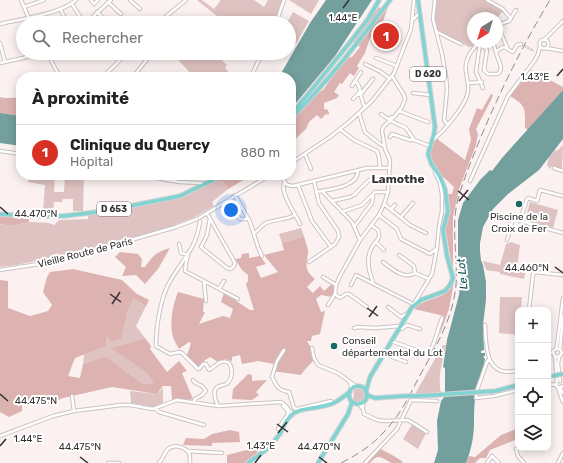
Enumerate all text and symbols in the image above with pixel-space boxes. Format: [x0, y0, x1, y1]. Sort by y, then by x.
text: 1.44°E [328, 12, 358, 24]
north arrow [467, 12, 503, 48]
search box [16, 16, 296, 60]
pin: 1 [373, 21, 399, 51]
icon: search [30, 27, 52, 49]
text: Rechercher [62, 29, 143, 47]
road number: D 620 [410, 67, 446, 81]
text: 1.43°E [521, 71, 549, 83]
text: À proximité [32, 88, 129, 108]
text: Clinique du Quercy [70, 136, 210, 154]
text: 1 [42, 145, 48, 160]
text: 880 m [240, 145, 280, 160]
text: Hôpital [70, 154, 113, 169]
district label: Lamothe [371, 172, 425, 186]
marker: Piscine de la Croix de Fer [514, 199, 524, 209]
your location [221, 200, 241, 220]
road number: D 653 [97, 202, 131, 216]
text: 44.470°N [15, 208, 58, 220]
place label: Piscine de la Croix de Fer [490, 211, 548, 235]
street label: Vieille Route de Paris [37, 235, 134, 271]
water label: Le Lot [454, 257, 471, 290]
text: 44.460°N [505, 262, 549, 274]
map controls [515, 307, 551, 451]
button: + [515, 307, 551, 343]
place label: Conseil départemental du Lot [342, 335, 443, 359]
marker: Conseil départemental du Lot [329, 341, 339, 351]
button: − [515, 343, 551, 379]
button: locate [515, 379, 551, 415]
text: 44.475°N [15, 395, 57, 407]
button: layers [515, 415, 551, 451]
text: 1.44°E [13, 433, 43, 445]
text: 1.43°E [247, 440, 275, 452]
text: 44.475°N [59, 441, 101, 453]
text: 44.470°N [298, 441, 341, 453]

